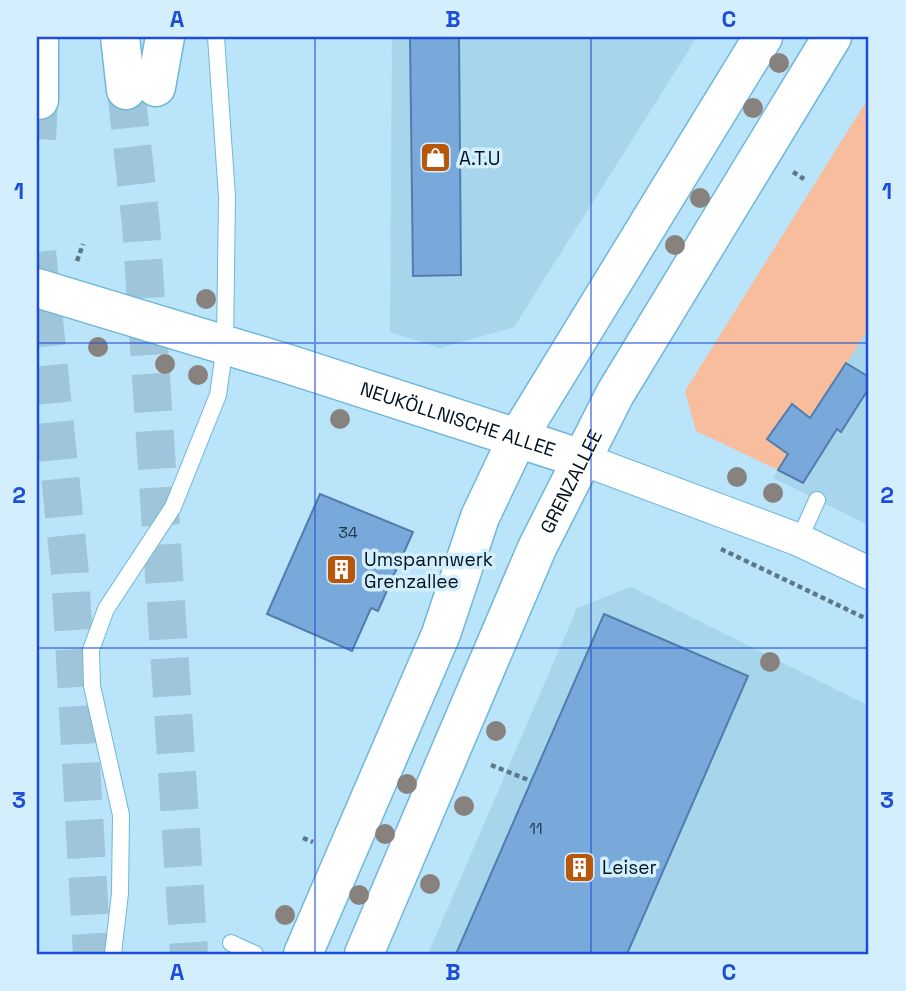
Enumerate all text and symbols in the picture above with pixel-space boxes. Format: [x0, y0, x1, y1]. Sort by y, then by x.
text: A [170, 4, 185, 34]
text: B [445, 4, 461, 34]
text: C [722, 4, 736, 34]
shop icon: A.T.U [419, 141, 453, 175]
place label: A.T.U [459, 146, 500, 171]
text: 1 [14, 176, 24, 206]
text: 1 [882, 176, 892, 206]
street label: NEUKÖLLNISCHE ALLEE [357, 376, 559, 462]
street label: GRENZALLEE [534, 425, 607, 537]
text: 2 [12, 480, 26, 510]
text: 2 [880, 480, 894, 510]
house number: 34 [338, 522, 358, 543]
place label: Umspannwerk Grenzallee [364, 547, 493, 594]
building icon: Umspannwerk Grenzallee [324, 553, 358, 587]
text: 3 [12, 785, 26, 815]
text: 3 [880, 785, 894, 815]
house number: 11 [529, 818, 543, 839]
building icon: Leiser [562, 850, 596, 884]
place label: Leiser [602, 855, 657, 880]
text: A [170, 957, 185, 987]
text: B [445, 957, 461, 987]
text: C [722, 957, 736, 987]

